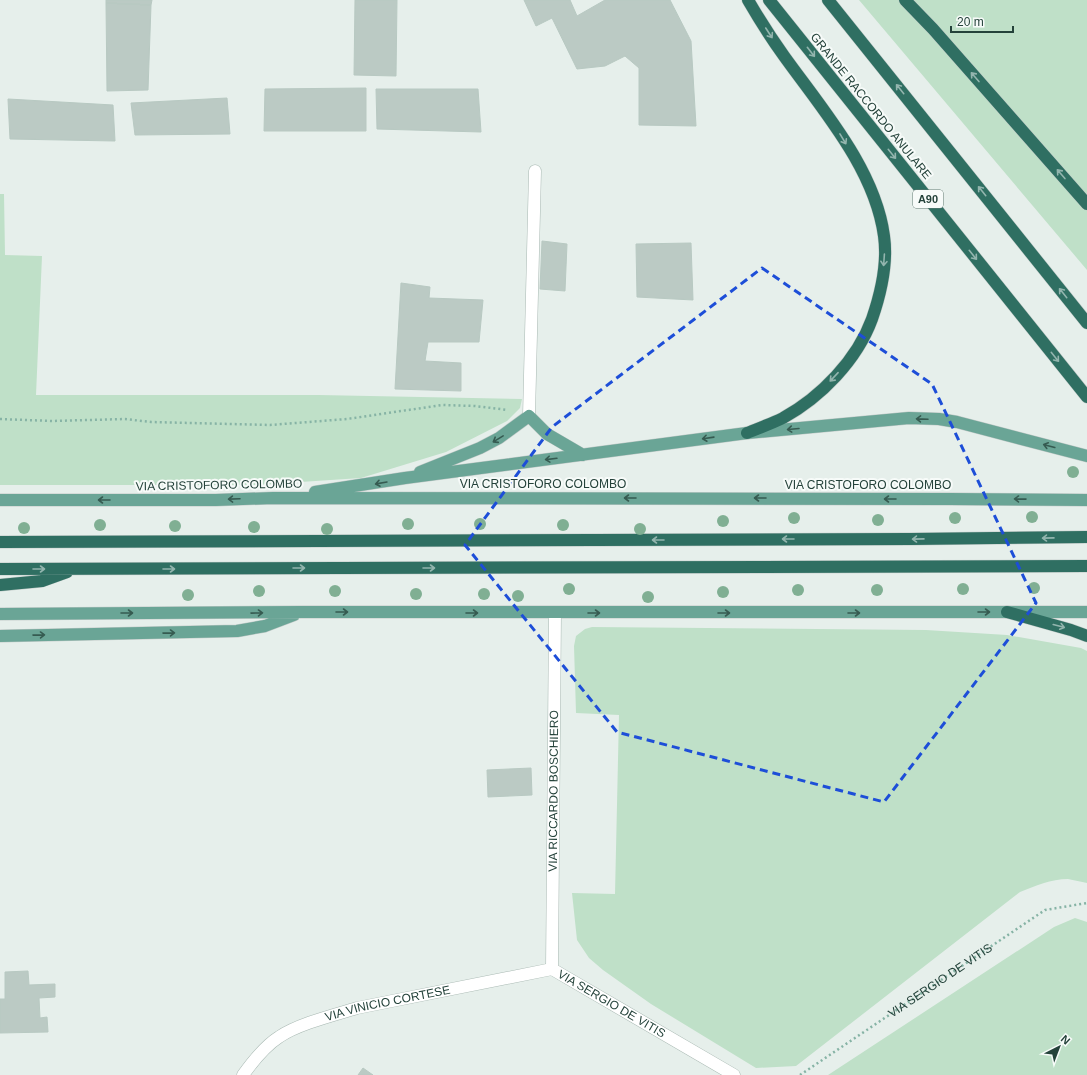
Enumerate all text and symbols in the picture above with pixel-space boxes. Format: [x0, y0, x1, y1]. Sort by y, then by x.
scale bar [951, 8, 1013, 34]
text: 20 m [957, 15, 984, 29]
one-way arrow [765, 27, 773, 39]
street label: GRANDE RACCORDO ANULARE [808, 30, 934, 182]
one-way arrow [807, 47, 815, 58]
one-way arrow [971, 72, 980, 82]
one-way arrow [896, 84, 905, 95]
one-way arrow [840, 133, 848, 145]
one-way arrow [888, 149, 896, 160]
one-way arrow [1057, 169, 1066, 180]
one-way arrow [977, 185, 986, 196]
road number: A90 [913, 190, 943, 208]
one-way arrow [969, 250, 978, 261]
one-way arrow [881, 253, 888, 266]
one-way arrow [1058, 287, 1067, 298]
one-way arrow [1050, 351, 1059, 362]
one-way arrow [830, 372, 839, 382]
one-way arrow [916, 415, 929, 423]
one-way arrow [787, 425, 800, 433]
one-way arrow [702, 434, 715, 442]
one-way arrow [492, 435, 504, 443]
one-way arrow [1043, 442, 1056, 449]
one-way arrow [545, 455, 558, 463]
street label: VIA CRISTOFORO COLOMBO [136, 477, 302, 493]
street label: VIA CRISTOFORO COLOMBO [460, 477, 626, 491]
street label: VIA CRISTOFORO COLOMBO [785, 478, 951, 492]
one-way arrow [375, 479, 388, 487]
one-way arrow [624, 494, 637, 502]
one-way arrow [754, 494, 767, 502]
one-way arrow [884, 495, 897, 503]
one-way arrow [98, 496, 111, 504]
one-way arrow [228, 496, 241, 503]
one-way arrow [1014, 496, 1027, 503]
one-way arrow [1042, 534, 1055, 542]
one-way arrow [782, 535, 795, 543]
one-way arrow [912, 535, 925, 543]
one-way arrow [652, 536, 665, 544]
one-way arrow [292, 564, 305, 572]
one-way arrow [422, 564, 435, 572]
one-way arrow [32, 565, 45, 573]
one-way arrow [162, 565, 175, 573]
one-way arrow [335, 608, 348, 616]
one-way arrow [977, 608, 990, 616]
one-way arrow [120, 609, 133, 617]
one-way arrow [250, 609, 263, 617]
one-way arrow [465, 609, 478, 617]
one-way arrow [587, 609, 600, 617]
one-way arrow [717, 609, 730, 617]
one-way arrow [847, 609, 860, 617]
one-way arrow [1052, 623, 1065, 631]
one-way arrow [162, 629, 175, 636]
one-way arrow [32, 631, 45, 639]
street label: VIA RICCARDO BOSCHIERO [546, 710, 561, 872]
street label: VIA SERGIO DE VITIS [886, 941, 995, 1021]
street label: VIA SERGIO DE VITIS [555, 967, 668, 1041]
street label: VIA VINICIO CORTESE [323, 983, 451, 1024]
north arrow [1039, 1027, 1079, 1067]
text: N [1059, 1032, 1073, 1047]

